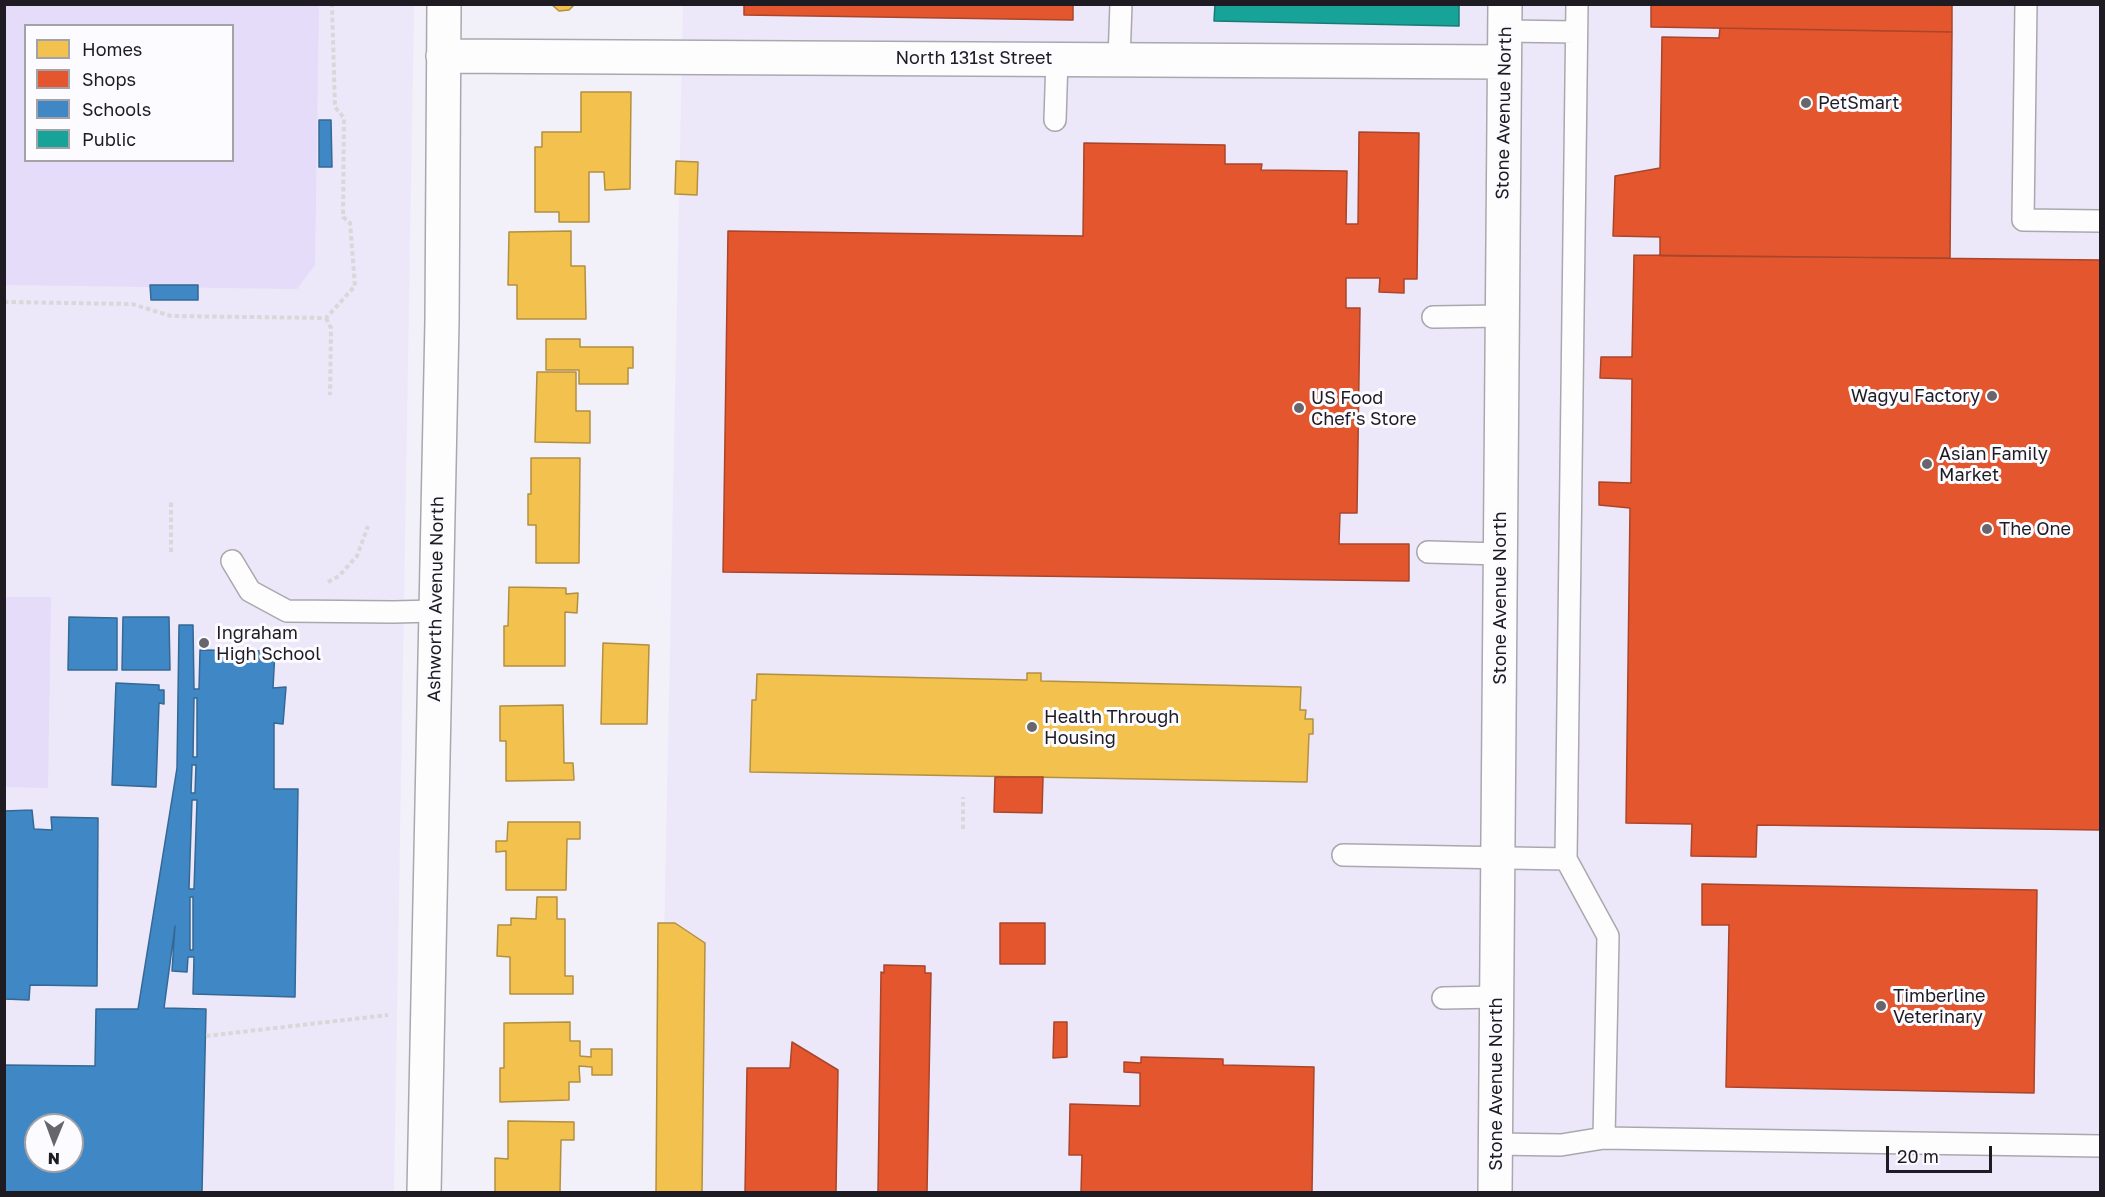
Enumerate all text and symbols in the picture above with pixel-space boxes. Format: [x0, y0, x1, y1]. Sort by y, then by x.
legend [24, 24, 234, 162]
street label: Stone Avenue North [1492, 26, 1516, 200]
text: Homes [82, 38, 142, 60]
street label: North 131st Street [895, 47, 1053, 69]
text: Shops [82, 68, 136, 90]
place label: PetSmart [1818, 92, 1899, 114]
marker: PetSmart [1799, 96, 1813, 110]
text: Schools [82, 98, 151, 120]
text: Public [82, 128, 136, 150]
place label: Wagyu Factory [1851, 385, 1980, 407]
place label: US Food Chef's Store [1311, 387, 1416, 430]
marker: Wagyu Factory [1985, 389, 1999, 403]
marker: US Food Chef's Store [1292, 401, 1306, 415]
place label: Asian Family Market [1939, 443, 2048, 486]
marker: Asian Family Market [1920, 457, 1934, 471]
street label: Ashworth Avenue North [423, 496, 449, 702]
street label: Stone Avenue North [1489, 511, 1511, 685]
place label: The One [1999, 518, 2071, 540]
marker: The One [1980, 522, 1994, 536]
place label: Ingraham High School [216, 622, 321, 664]
marker: Ingraham High School [197, 636, 211, 650]
place label: Health Through Housing [1044, 706, 1179, 748]
marker: Health Through Housing [1025, 720, 1039, 734]
place label: Timberline Veterinary [1893, 985, 1986, 1028]
street label: Stone Avenue North [1485, 997, 1507, 1171]
marker: Timberline Veterinary [1874, 999, 1888, 1013]
north arrow [24, 1113, 84, 1173]
scale bar [1889, 1134, 1996, 1172]
text: 20 m [1897, 1145, 1939, 1167]
text: N [47, 1149, 60, 1169]

